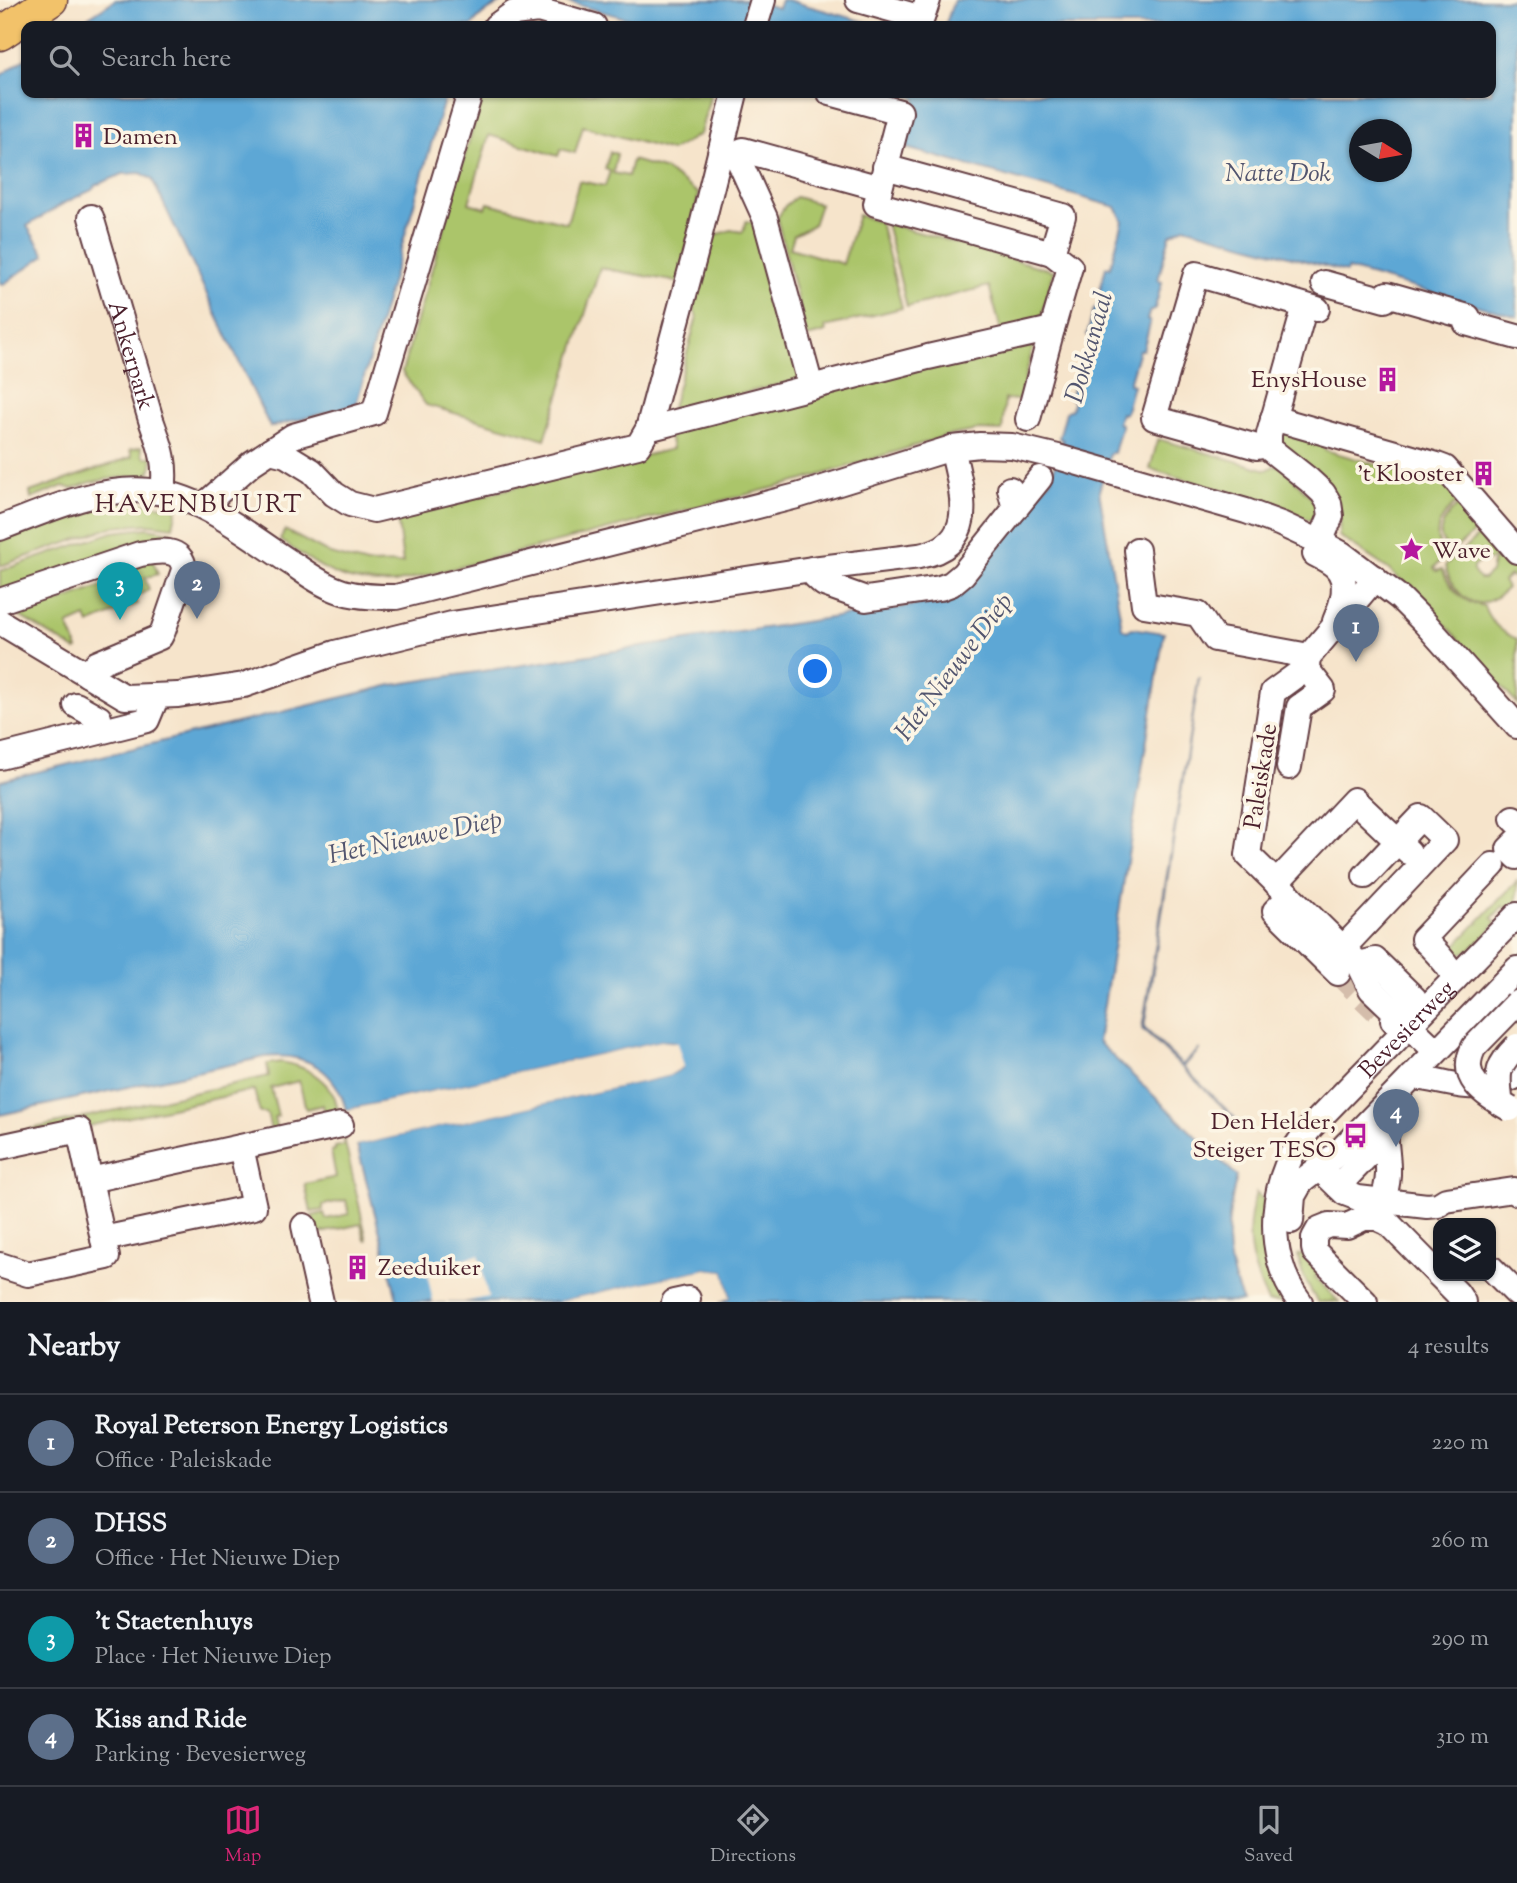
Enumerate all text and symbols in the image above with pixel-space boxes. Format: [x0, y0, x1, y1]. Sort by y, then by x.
search box [21, 21, 1496, 98]
icon: search [45, 41, 83, 79]
text: Search here [101, 41, 231, 78]
north arrow [1349, 119, 1412, 182]
place label: Damen [103, 121, 178, 155]
building icon: Damen [69, 122, 97, 150]
water label: Natte Dok [1225, 156, 1331, 193]
water label: Dokkanaal [1057, 287, 1124, 408]
street label: Ankerpark [98, 297, 162, 414]
place label: EnysHouse [1251, 364, 1367, 398]
building icon: EnysHouse [1373, 365, 1401, 393]
place label: 't Klooster [1357, 458, 1464, 492]
building icon: 't Klooster [1470, 459, 1498, 487]
district label: HAVENBUURT [95, 487, 303, 524]
place label: Wave [1432, 535, 1491, 569]
place icon: Wave [1398, 536, 1426, 564]
pin: 2 [174, 561, 220, 619]
pin: 3 [97, 562, 143, 620]
water label: Het Nieuwe Diep [887, 586, 1023, 749]
pin: 1 [1333, 604, 1379, 662]
your location [798, 654, 832, 688]
street label: Paleiskade [1237, 721, 1287, 832]
water label: Het Nieuwe Diep [325, 802, 506, 875]
street label: Bevesierweg [1352, 973, 1464, 1087]
pin: 4 [1373, 1089, 1419, 1147]
place label: Den Helder, Steiger TESO [1193, 1106, 1336, 1168]
bus stop icon: Den Helder, Steiger TESO [1342, 1121, 1370, 1149]
map controls [1433, 1218, 1496, 1281]
button: layers [1433, 1218, 1496, 1281]
place label: Zeeduiker [378, 1252, 481, 1286]
building icon: Zeeduiker [344, 1253, 372, 1281]
text: Nearby [28, 1326, 120, 1369]
text: 4 results [1408, 1331, 1489, 1364]
text: Royal Peterson Energy Logistics [95, 1408, 448, 1445]
text: 1 [47, 1427, 55, 1460]
text: 220 m [1431, 1427, 1489, 1460]
text: Office · Paleiskade [95, 1445, 272, 1478]
text: DHSS [95, 1506, 167, 1543]
text: 2 [46, 1525, 56, 1558]
text: 260 m [1431, 1525, 1489, 1558]
text: Office · Het Nieuwe Diep [95, 1543, 340, 1576]
text: 't Staetenhuys [95, 1604, 253, 1641]
text: 3 [46, 1623, 56, 1656]
text: 290 m [1431, 1623, 1489, 1656]
text: Place · Het Nieuwe Diep [95, 1641, 332, 1674]
text: Kiss and Ride [95, 1702, 247, 1739]
text: 4 [45, 1721, 57, 1754]
text: 310 m [1436, 1721, 1489, 1754]
text: Parking · Bevesierweg [95, 1739, 306, 1772]
tab: Map [224, 1801, 262, 1870]
tab: Directions [710, 1801, 796, 1870]
tab: Saved [1244, 1801, 1293, 1870]

